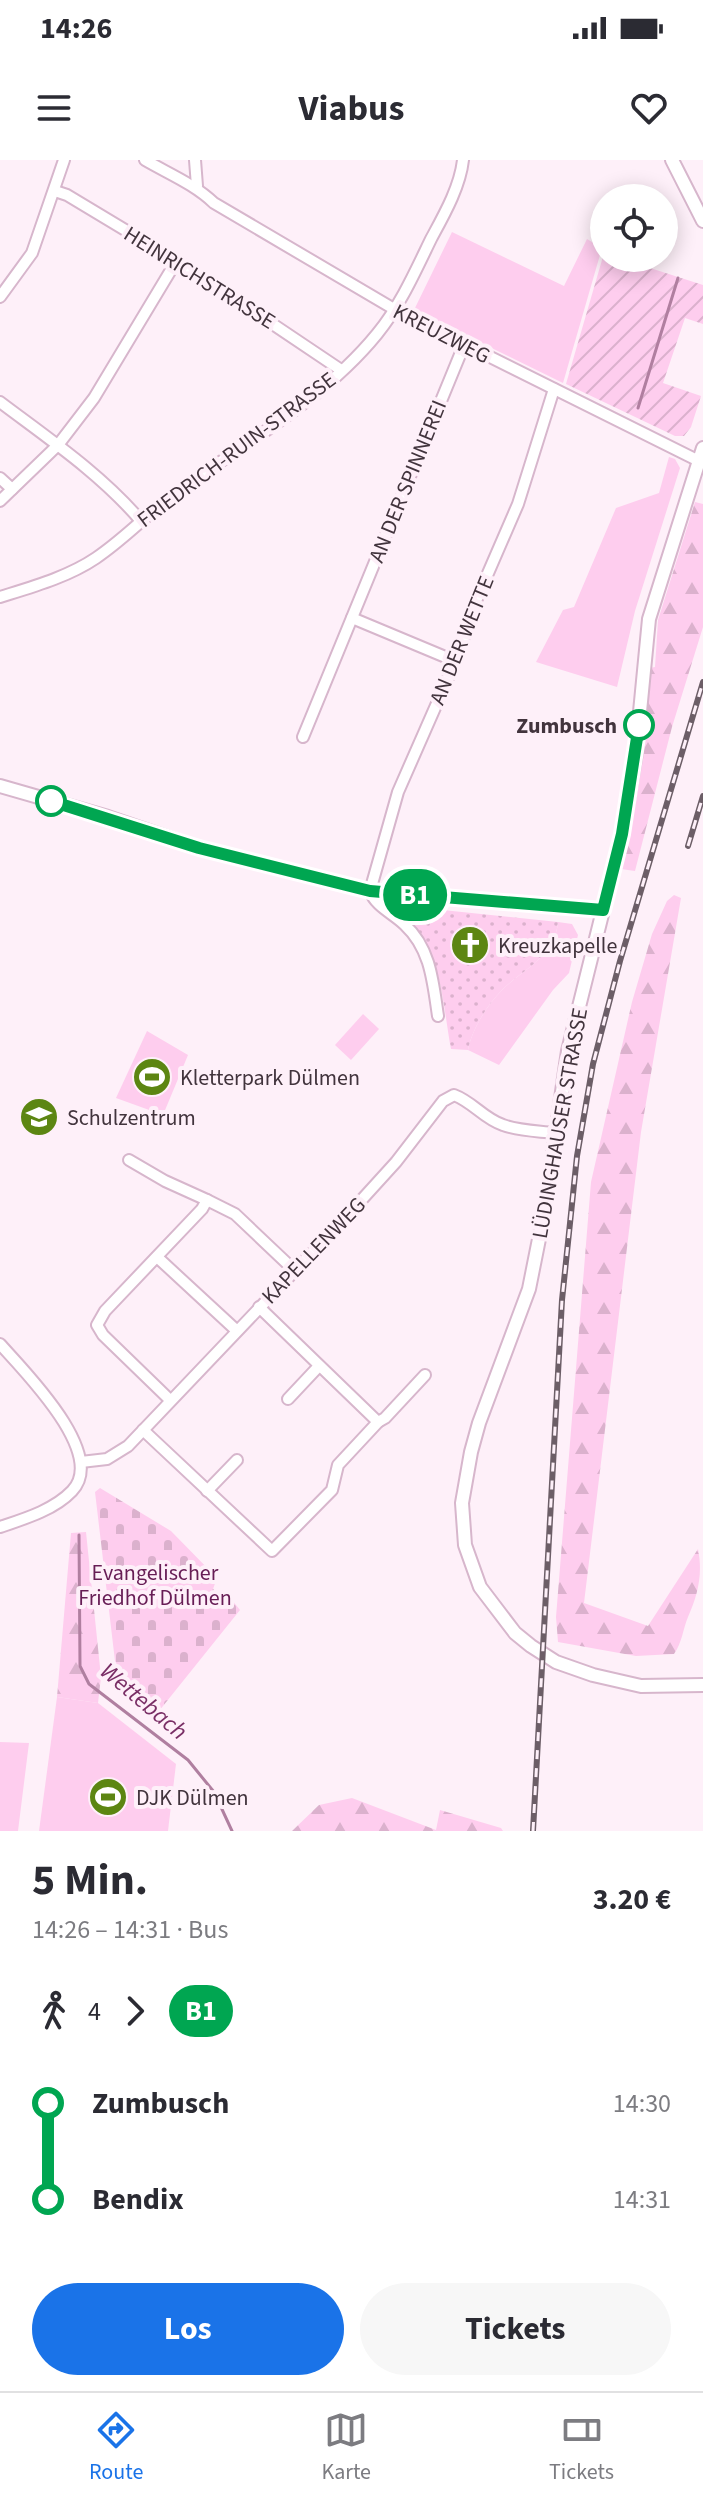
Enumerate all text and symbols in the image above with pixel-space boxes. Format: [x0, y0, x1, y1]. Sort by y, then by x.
text: 14:26 [40, 7, 112, 50]
text: Viabus [299, 83, 404, 134]
icon: menu [32, 86, 76, 130]
icon: heart [627, 86, 671, 130]
map controls [590, 184, 678, 272]
button: locate [590, 184, 678, 272]
street label: HEINRICHSTRASSE [117, 218, 281, 337]
street label: KREUZWEG [387, 296, 496, 372]
street label: FRIEDRICH-RUIN-STRASSE [130, 364, 343, 535]
street label: AN DER SPINNEREI [361, 395, 455, 567]
street label: AN DER WETTE [421, 571, 502, 710]
place label: Zumbusch [516, 710, 617, 742]
marker: Zumbusch [624, 710, 654, 740]
unlabelled marker [36, 786, 66, 816]
line badge: B1 [379, 869, 451, 921]
text: B1 [399, 875, 431, 915]
church icon: Kreuzkapelle [449, 924, 491, 966]
place label: Kreuzkapelle [498, 930, 617, 962]
street label: LÜDINGHAUSER STRASSE [524, 1005, 596, 1241]
sports icon: Kletterpark Dülmen [131, 1056, 173, 1098]
place label: Kletterpark Dülmen [180, 1062, 360, 1094]
school or university icon: Schulzentrum [18, 1096, 60, 1138]
place label: Schulzentrum [67, 1102, 196, 1134]
street label: KAPELLENWEG [254, 1190, 373, 1312]
park label: Evangelischer Friedhof Dülmen [78, 1557, 232, 1614]
water label: Wettebach [92, 1654, 195, 1748]
sports icon: DJK Dülmen [87, 1776, 129, 1818]
place label: DJK Dülmen [136, 1782, 249, 1814]
text: 5 Min. [32, 1849, 148, 1912]
text: 3.20 € [593, 1878, 671, 1921]
text: 14:26 – 14:31 · Bus [32, 1911, 228, 1948]
icon: walk [32, 1989, 76, 2033]
icon: forward [113, 1989, 157, 2033]
text: B1 [185, 1991, 217, 2031]
text: 4 [88, 1993, 101, 2030]
text: Zumbusch [92, 2082, 229, 2125]
text: 14:30 [613, 2085, 671, 2122]
text: Bendix [92, 2178, 184, 2221]
text: 14:31 [613, 2181, 671, 2218]
button: Los [32, 2283, 344, 2375]
button: Tickets [360, 2283, 671, 2375]
tab: Route [89, 2408, 143, 2488]
tab: Karte [321, 2408, 371, 2488]
tab: Tickets [549, 2408, 614, 2488]

